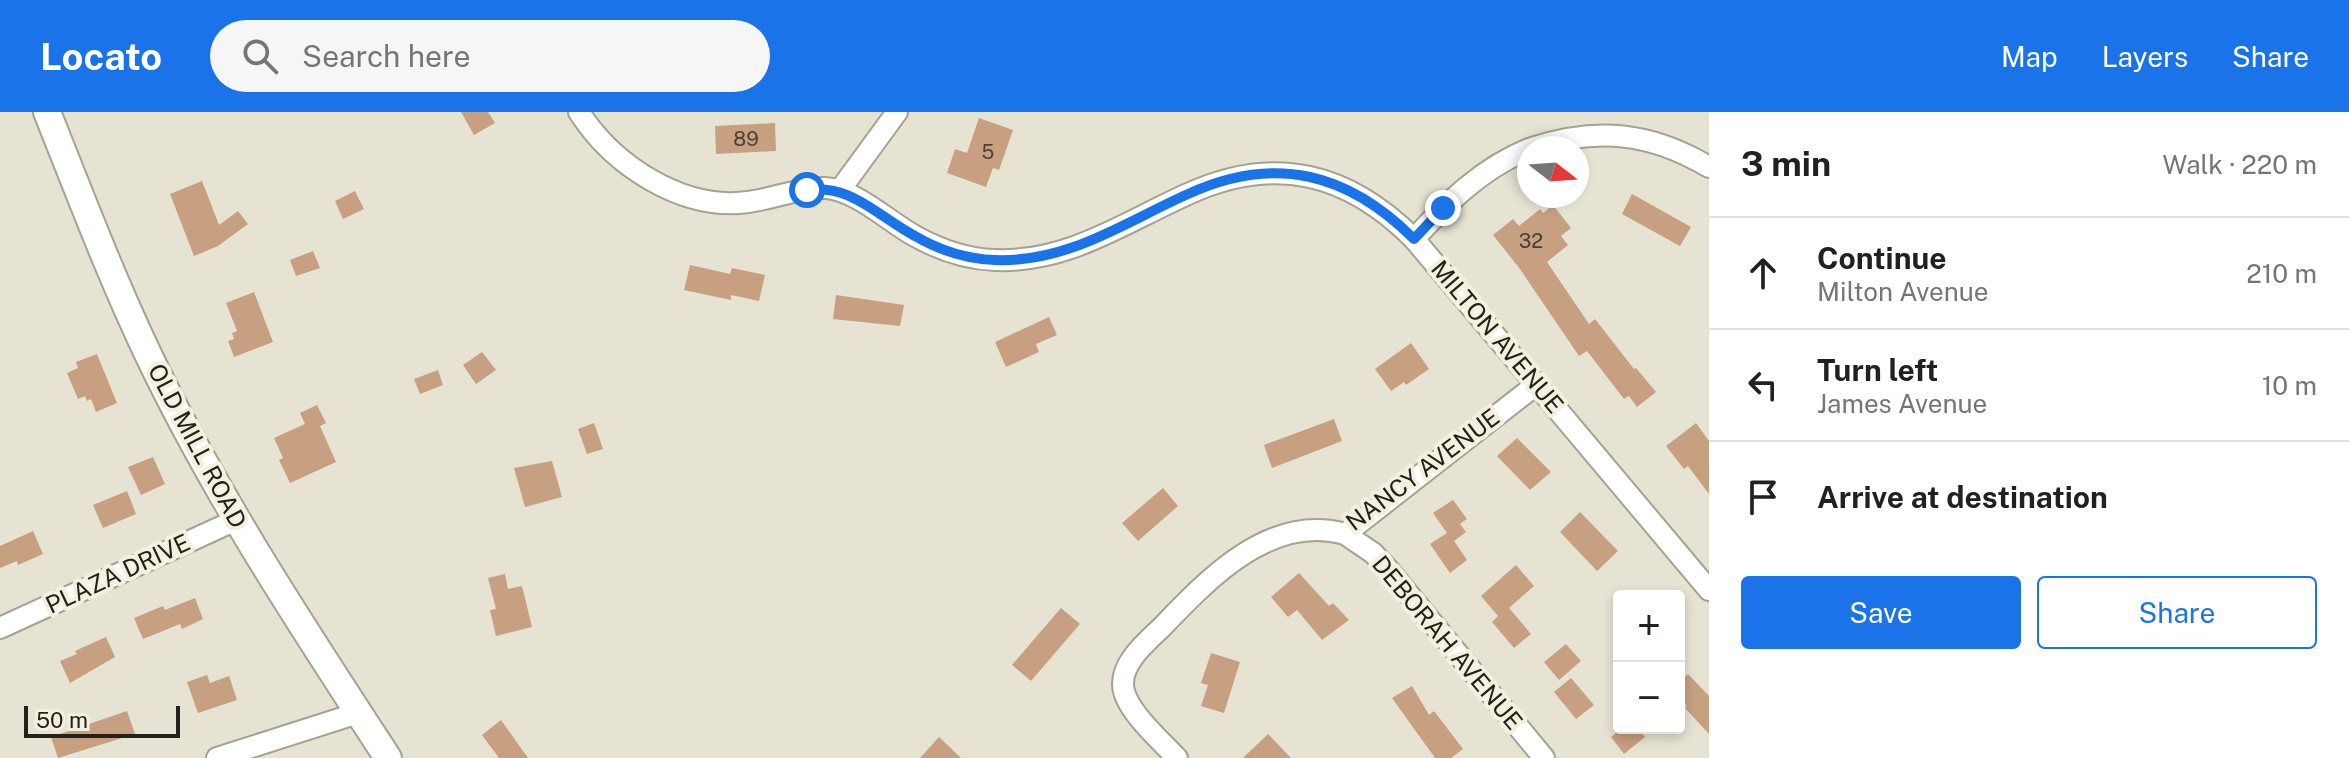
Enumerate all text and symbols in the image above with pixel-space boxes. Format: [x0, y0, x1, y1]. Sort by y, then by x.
search box [210, 20, 770, 92]
text: Locato [40, 34, 162, 79]
icon: search [238, 34, 282, 78]
text: Search here [302, 38, 470, 74]
text: Map [2001, 40, 2058, 73]
text: Layers [2102, 40, 2188, 73]
text: Share [2232, 40, 2309, 73]
house number: 89 [733, 127, 759, 151]
north arrow [1517, 136, 1589, 208]
house number: 5 [982, 140, 994, 164]
text: 3 min [1741, 144, 1831, 184]
text: Walk · 220 m [2162, 149, 2317, 180]
route start [789, 172, 825, 208]
route end [1425, 190, 1461, 226]
house number: 32 [1519, 229, 1543, 253]
text: Continue [1817, 240, 1947, 276]
icon: ahead [1741, 251, 1785, 295]
street label: MILTON AVENUE [1426, 254, 1570, 418]
text: 210 m [2246, 258, 2317, 289]
text: Milton Avenue [1817, 276, 1989, 307]
text: Turn left [1817, 352, 1938, 388]
street label: OLD MILL ROAD [143, 359, 253, 532]
icon: left [1741, 363, 1785, 407]
text: 10 m [2262, 370, 2317, 401]
text: James Avenue [1817, 388, 1987, 419]
street label: NANCY AVENUE [1340, 402, 1505, 536]
icon: arrive [1741, 475, 1785, 519]
text: Arrive at destination [1817, 479, 2108, 515]
street label: PLAZA DRIVE [41, 528, 194, 619]
street label: DEBORAH AVENUE [1367, 550, 1529, 735]
button: Save [1741, 576, 2021, 649]
button: Share [2037, 576, 2317, 649]
map controls [1613, 590, 1685, 734]
button: + [1613, 590, 1685, 662]
button: − [1613, 662, 1685, 734]
scale bar [24, 702, 180, 738]
text: 50 m [36, 707, 88, 733]

